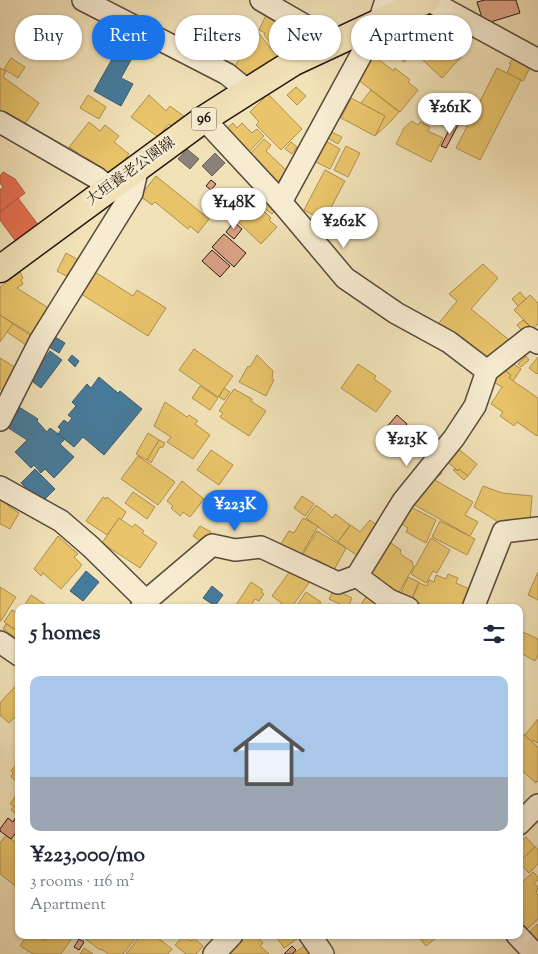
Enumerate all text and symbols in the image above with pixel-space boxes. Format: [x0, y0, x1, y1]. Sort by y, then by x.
chip: Buy [15, 15, 82, 60]
chip: Rent [92, 15, 165, 60]
chip: Filters [175, 15, 259, 60]
chip: New [269, 15, 341, 60]
chip: Apartment [351, 15, 472, 60]
pin: ¥261K [415, 92, 485, 135]
text: ¥261K [429, 97, 471, 120]
road number: 96 [192, 108, 216, 130]
street label: 大垣養老公園線 [82, 133, 180, 211]
pin: ¥148K [199, 188, 269, 230]
text: ¥148K [212, 192, 256, 215]
pin: ¥262K [309, 206, 379, 249]
text: ¥262K [322, 211, 366, 234]
pin: ¥213K [372, 424, 442, 467]
text: ¥213K [386, 429, 428, 452]
pin: ¥223K [200, 490, 270, 532]
text: ¥223K [213, 494, 257, 517]
text: 5 homes [30, 619, 100, 649]
icon: filters [480, 620, 508, 648]
icon: home [224, 709, 314, 799]
text: ¥223,000/mo [30, 841, 145, 871]
text: 3 rooms · 116 m² [30, 871, 135, 894]
text: Apartment [30, 894, 106, 917]

